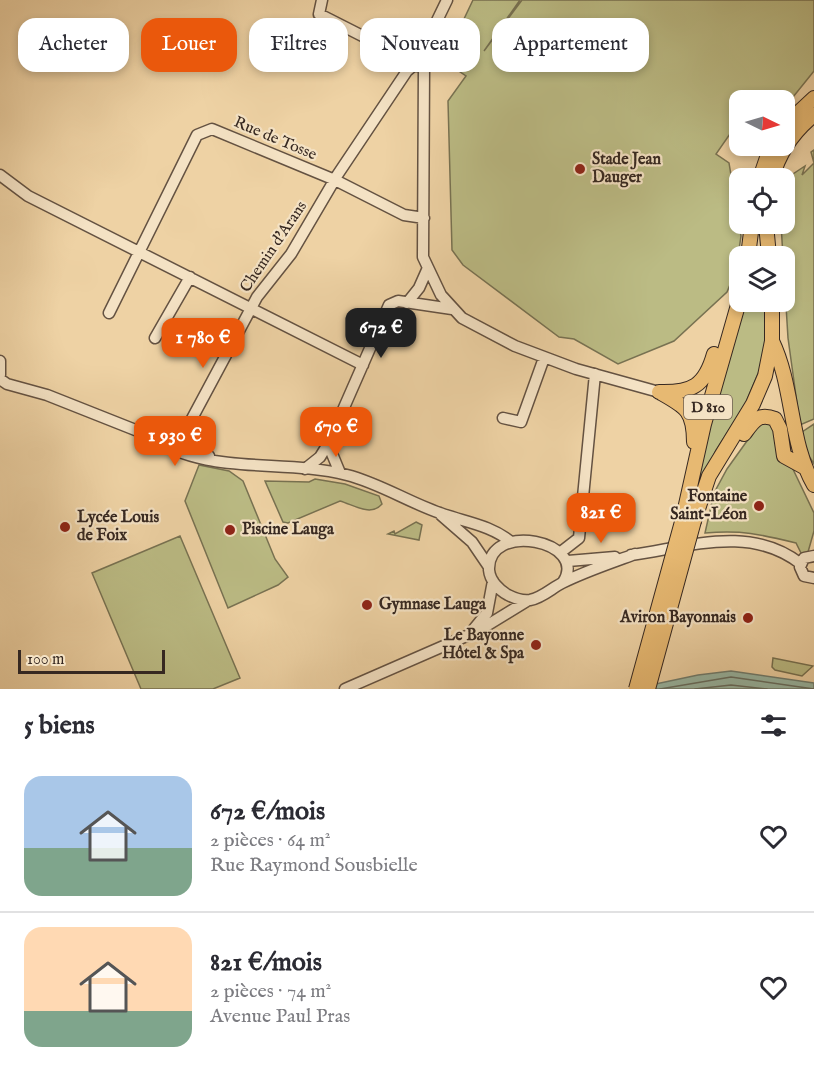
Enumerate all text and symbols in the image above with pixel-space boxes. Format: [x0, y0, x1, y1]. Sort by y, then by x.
chip: Acheter [18, 18, 129, 72]
chip: Louer [141, 18, 237, 72]
chip: Filtres [249, 18, 348, 72]
chip: Nouveau [360, 18, 480, 72]
chip: Appartement [492, 18, 649, 72]
north arrow [729, 90, 795, 156]
map controls [729, 90, 795, 312]
street label: Rue de Tosse [231, 113, 319, 165]
place label: Stade Jean Dauger [592, 150, 661, 188]
marker: Stade Jean Dauger [573, 162, 587, 176]
button: locate [729, 168, 795, 234]
street label: Chemin d'Arans [236, 197, 312, 297]
button: layers [729, 246, 795, 312]
pin: 672 € [339, 308, 423, 359]
text: 672 € [359, 315, 403, 340]
pin: 1 780 € [148, 318, 258, 369]
text: 1 780 € [176, 325, 230, 350]
road number: D 810 [684, 395, 732, 419]
pin: 670 € [294, 407, 378, 458]
text: 670 € [314, 414, 358, 439]
pin: 1 930 € [120, 416, 230, 467]
text: 1 930 € [148, 423, 202, 448]
place label: Fontaine Saint-Léon [670, 487, 748, 525]
pin: 821 € [559, 493, 643, 544]
marker: Fontaine Saint-Léon [752, 499, 766, 513]
text: 821 € [581, 500, 621, 525]
place label: Lycée Louis de Foix [77, 508, 159, 546]
marker: Lycée Louis de Foix [58, 520, 72, 534]
place label: Piscine Lauga [242, 520, 335, 540]
marker: Piscine Lauga [223, 523, 237, 537]
place label: Gymnase Lauga [379, 595, 487, 615]
marker: Gymnase Lauga [360, 598, 374, 612]
place label: Aviron Bayonnais [619, 608, 736, 628]
marker: Aviron Bayonnais [741, 611, 755, 625]
place label: Le Bayonne Hôtel & Spa [442, 626, 525, 664]
marker: Le Bayonne Hôtel & Spa [529, 638, 543, 652]
scale bar [18, 647, 165, 674]
text: 100 m [27, 650, 64, 670]
text: 5 biens [24, 709, 95, 742]
icon: filters [757, 709, 790, 742]
text: 672 €/mois [210, 795, 325, 828]
icon: home [72, 800, 144, 872]
icon: heart [757, 820, 790, 853]
text: 2 pièces · 64 m² [210, 828, 331, 853]
text: Rue Raymond Sousbielle [210, 853, 418, 878]
text: 821 €/mois [210, 946, 322, 979]
icon: home [72, 951, 144, 1023]
icon: heart [757, 971, 790, 1004]
text: 2 pièces · 74 m² [210, 979, 331, 1004]
text: Avenue Paul Pras [210, 1004, 350, 1029]

